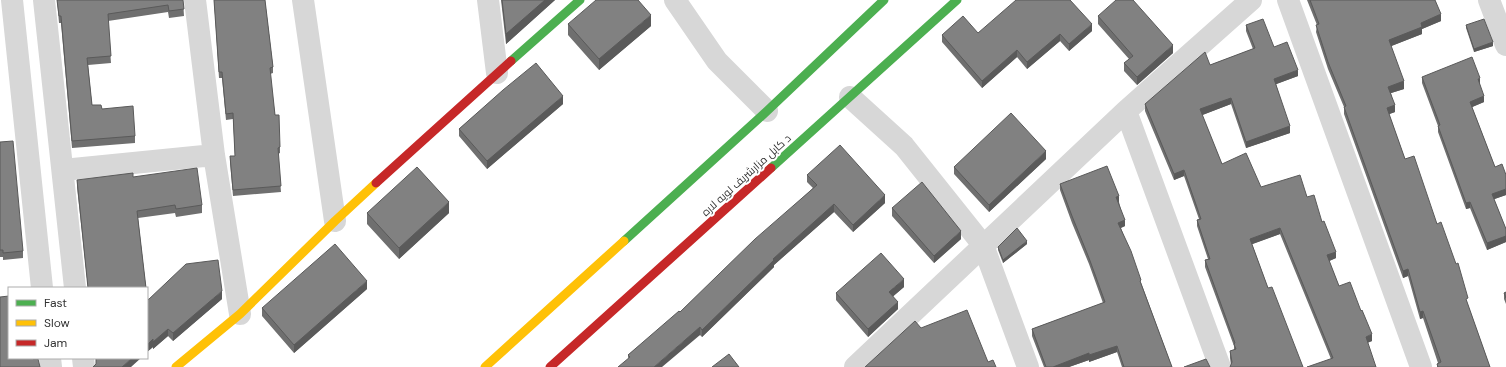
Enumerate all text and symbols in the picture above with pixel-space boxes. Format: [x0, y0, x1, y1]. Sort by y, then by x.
street label: د کابل مزارشریف لویه لاره [698, 131, 794, 219]
legend [8, 287, 148, 359]
text: Fast [44, 295, 67, 311]
text: Slow [44, 315, 70, 331]
text: Jam [44, 335, 67, 351]

